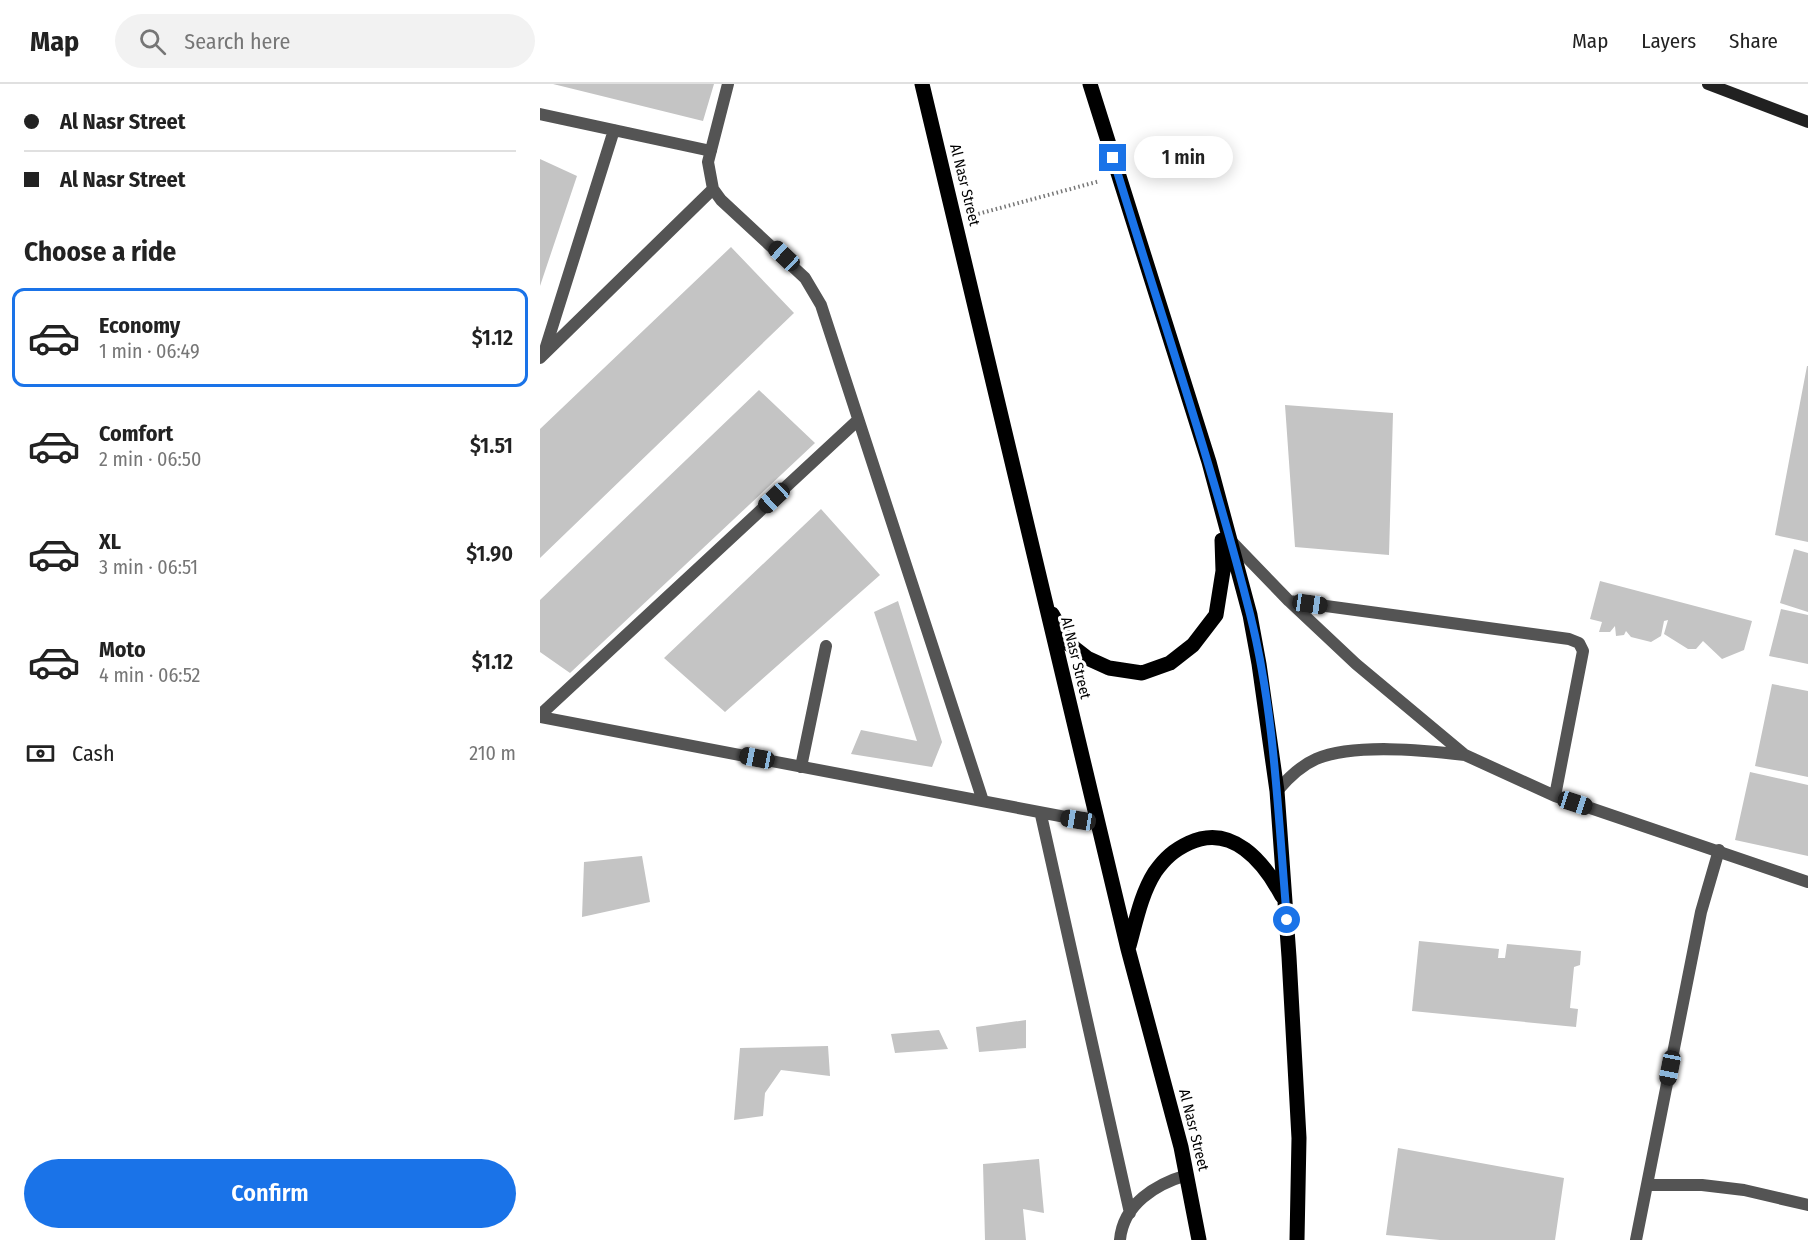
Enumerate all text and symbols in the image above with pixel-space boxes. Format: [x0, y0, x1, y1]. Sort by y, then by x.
search box [115, 14, 535, 68]
text: Map [30, 25, 79, 58]
icon: search [136, 25, 169, 58]
text: Search here [184, 28, 290, 55]
text: Map [1572, 28, 1608, 54]
text: Layers [1641, 28, 1696, 54]
text: Share [1729, 28, 1778, 54]
text: Al Nasr Street [60, 108, 185, 135]
callout: 1 min [1134, 137, 1233, 179]
street label: Al Nasr Street [946, 142, 984, 228]
route end [1099, 144, 1126, 171]
text: 1 min [1162, 145, 1205, 169]
text: Al Nasr Street [60, 166, 185, 193]
text: Choose a ride [24, 236, 176, 268]
car [765, 237, 803, 275]
icon: car [27, 311, 81, 365]
text: Economy [99, 312, 180, 339]
text: $1.12 [472, 324, 513, 351]
text: 1 min · 06:49 [99, 339, 200, 363]
icon: car [27, 419, 81, 473]
text: Comfort [99, 420, 173, 447]
text: $1.51 [470, 432, 513, 459]
text: 2 min · 06:50 [99, 447, 201, 471]
car [755, 479, 793, 517]
icon: car [27, 527, 81, 581]
text: XL [99, 528, 121, 555]
text: $1.90 [466, 540, 513, 567]
text: 3 min · 06:51 [99, 555, 198, 579]
car [1291, 593, 1329, 615]
street label: Al Nasr Street [1057, 615, 1095, 701]
icon: car [27, 635, 81, 689]
text: Moto [99, 636, 146, 663]
text: $1.12 [472, 648, 513, 675]
text: 4 min · 06:52 [99, 663, 200, 687]
icon: cash [24, 737, 57, 770]
text: Cash [72, 740, 115, 767]
text: 210 m [469, 741, 516, 765]
car [738, 746, 776, 770]
car [1555, 789, 1595, 817]
car [1059, 808, 1097, 832]
route start [1273, 906, 1300, 933]
car [1658, 1049, 1682, 1087]
street label: Al Nasr Street [1175, 1087, 1213, 1173]
button: Confirm [24, 1159, 516, 1228]

